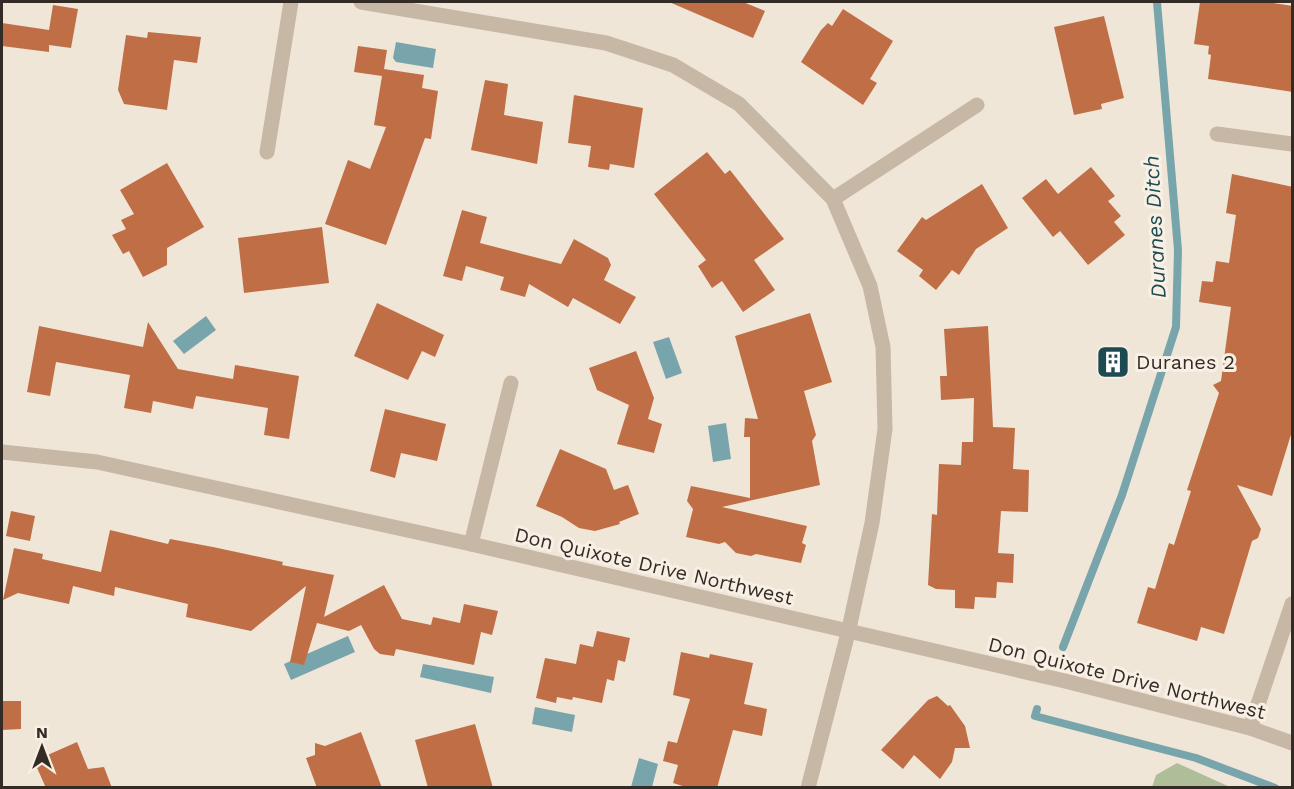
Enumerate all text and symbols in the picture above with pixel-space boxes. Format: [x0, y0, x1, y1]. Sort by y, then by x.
water label: Duranes Ditch [1138, 155, 1171, 299]
building icon: Duranes 2 [1095, 344, 1131, 380]
place label: Duranes 2 [1136, 350, 1235, 374]
street label: Don Quixote Drive Northwest [512, 522, 796, 610]
street label: Don Quixote Drive Northwest [986, 632, 1269, 724]
north arrow [12, 717, 72, 777]
text: N [36, 723, 48, 742]

